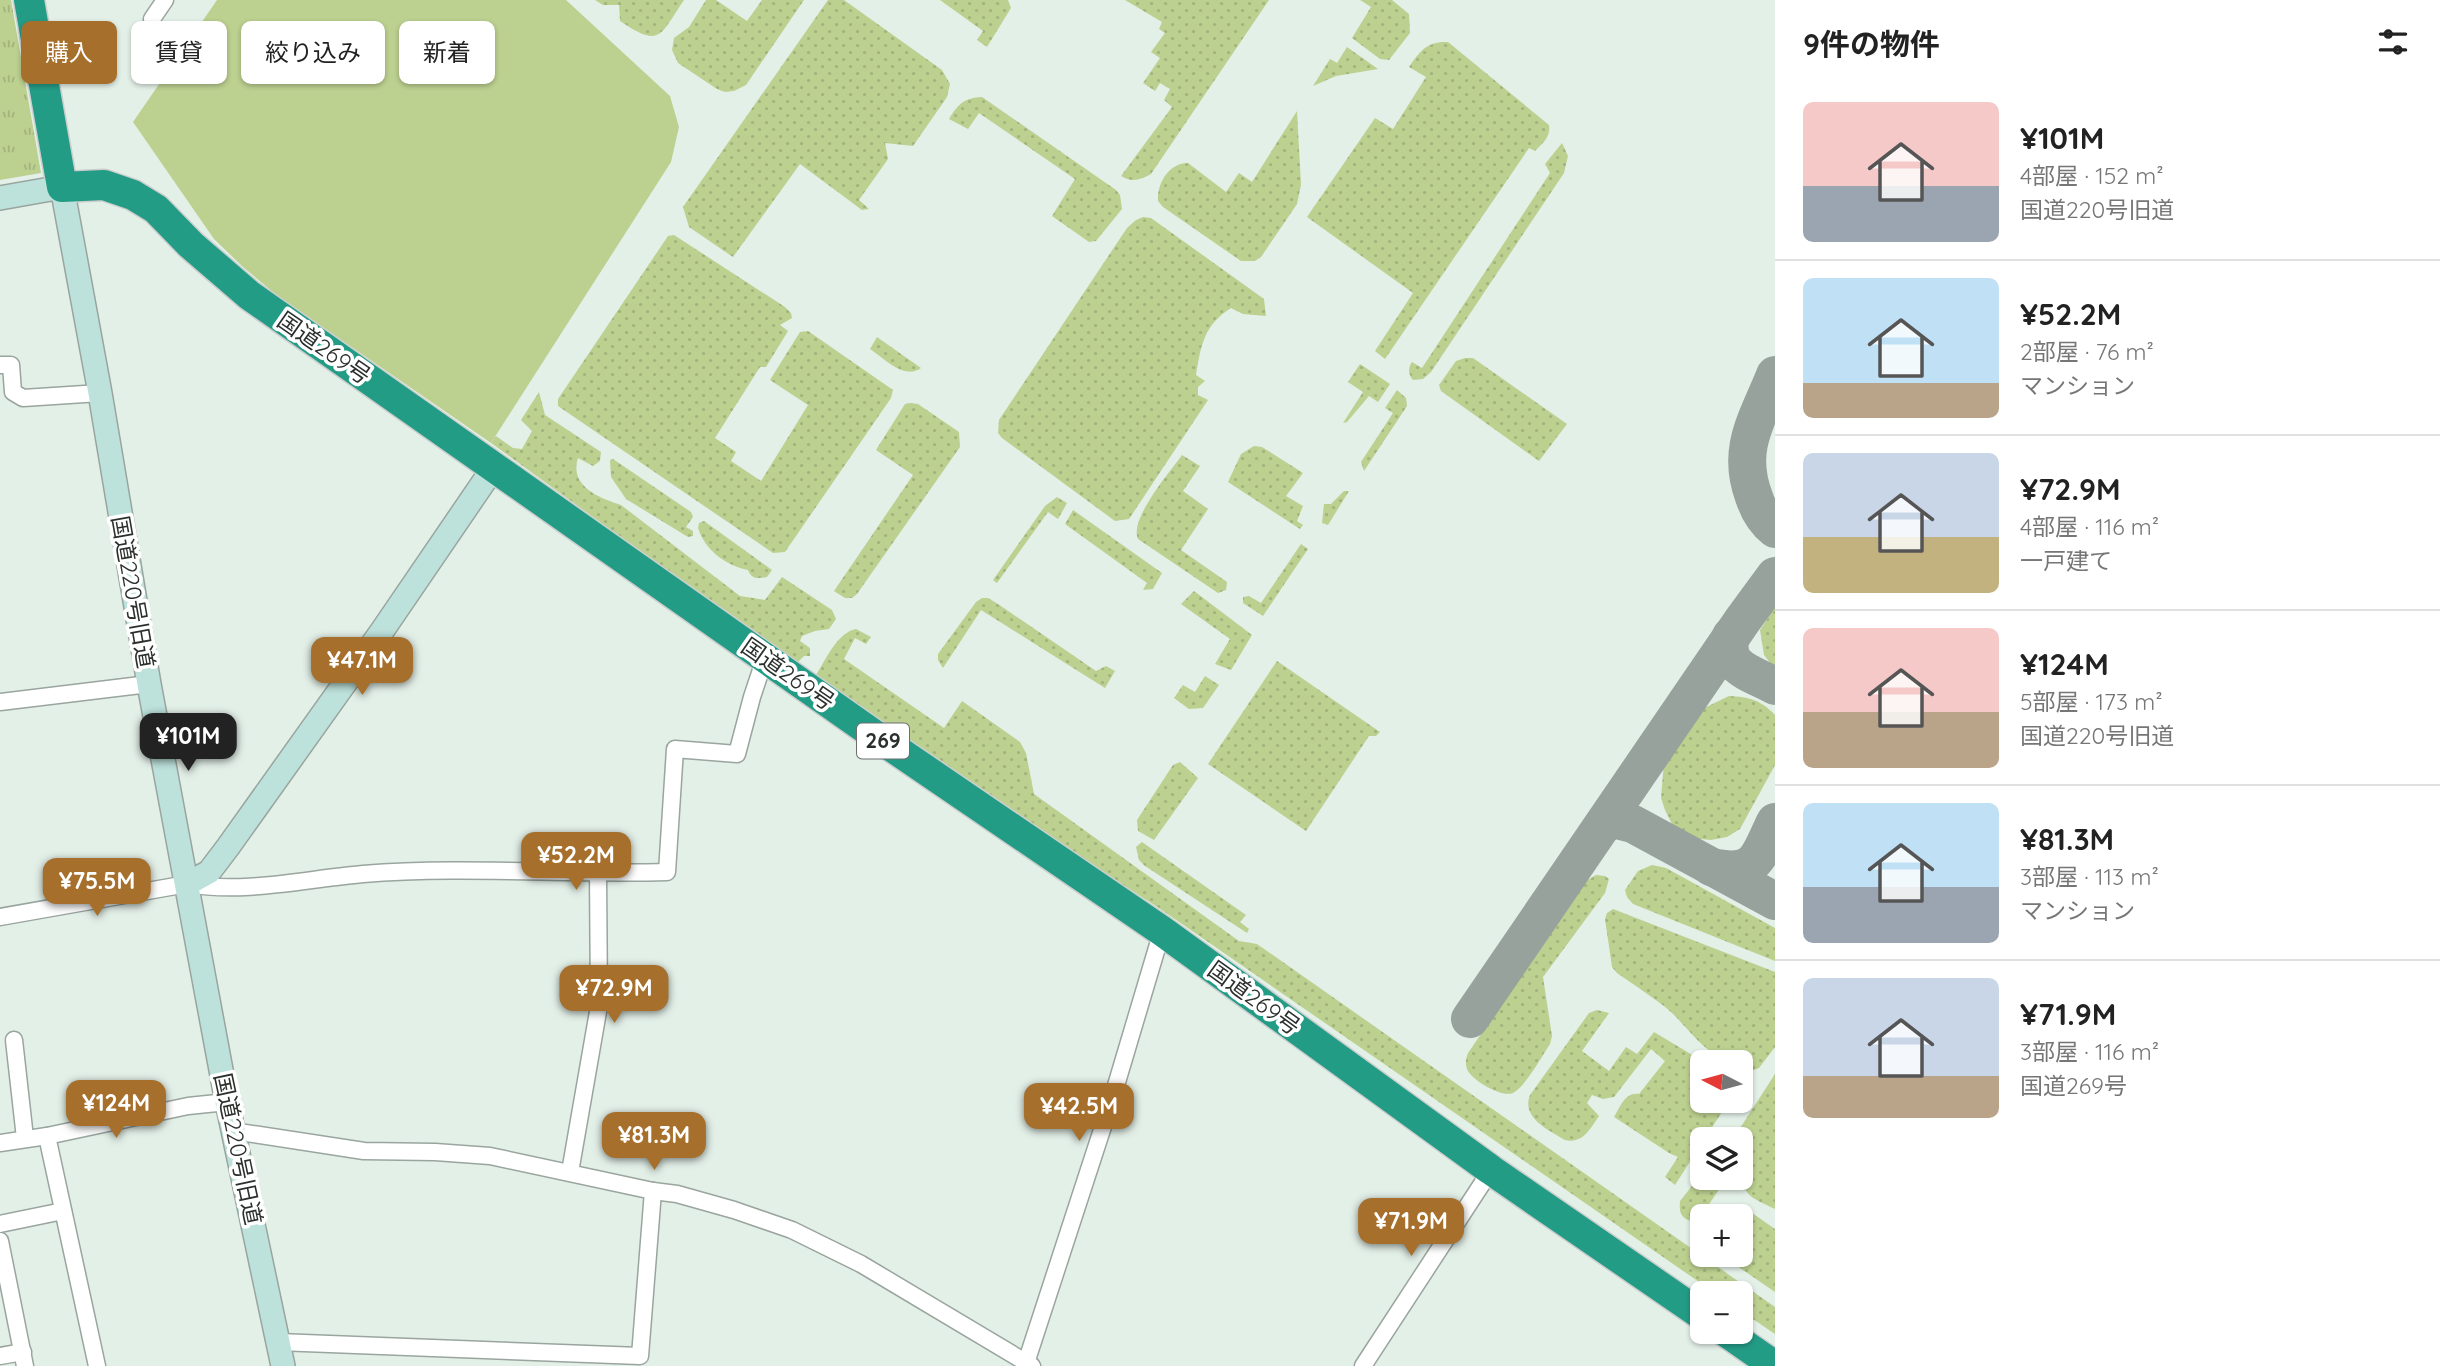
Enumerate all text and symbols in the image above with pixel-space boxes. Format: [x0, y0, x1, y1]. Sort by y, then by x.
chip: 購入 [21, 21, 117, 84]
chip: 賃貸 [131, 21, 227, 84]
chip: 絞り込み [241, 21, 385, 84]
chip: 新着 [399, 21, 495, 84]
icon: filters [2374, 23, 2412, 61]
text: 9件の物件 [1803, 25, 1940, 63]
text: ¥101M [2020, 119, 2104, 157]
icon: home [1859, 130, 1943, 214]
text: 4部屋 · 152 m² [2020, 161, 2164, 190]
text: 国道220号旧道 [2020, 195, 2174, 224]
text: ¥52.2M [2020, 295, 2121, 333]
street label: 国道269号 [272, 305, 376, 390]
icon: home [1859, 306, 1943, 390]
text: 2部屋 · 76 m² [2020, 337, 2154, 366]
text: マンション [2020, 371, 2135, 400]
text: ¥72.9M [2020, 470, 2121, 508]
icon: home [1859, 481, 1943, 565]
text: 4部屋 · 116 m² [2020, 512, 2159, 541]
street label: 国道220号旧道 [106, 513, 161, 670]
text: 一戸建て [2020, 546, 2112, 575]
street label: 国道269号 [736, 631, 840, 716]
pin: ¥47.1M [305, 638, 419, 697]
text: ¥47.1M [327, 645, 397, 674]
text: ¥124M [2020, 645, 2109, 683]
icon: home [1859, 656, 1943, 740]
text: 5部屋 · 173 m² [2020, 687, 2163, 716]
pin: ¥101M [139, 714, 237, 773]
text: ¥101M [156, 721, 220, 750]
text: 国道220号旧道 [2020, 721, 2174, 750]
road number: 269 [857, 724, 909, 758]
text: ¥81.3M [2020, 820, 2114, 858]
icon: home [1859, 831, 1943, 915]
pin: ¥52.2M [519, 832, 633, 892]
text: ¥52.2M [537, 840, 615, 869]
pin: ¥75.5M [40, 858, 154, 918]
text: 3部屋 · 113 m² [2020, 862, 2159, 891]
text: ¥75.5M [59, 866, 135, 895]
text: マンション [2020, 896, 2135, 925]
street label: 国道269号 [1203, 954, 1306, 1041]
pin: ¥72.9M [557, 965, 671, 1025]
text: ¥72.9M [575, 973, 653, 1002]
text: ¥71.9M [2020, 995, 2116, 1033]
icon: home [1859, 1006, 1943, 1090]
text: 3部屋 · 116 m² [2020, 1037, 2159, 1066]
north arrow [1690, 1050, 1754, 1113]
map controls [1690, 1050, 1753, 1344]
street label: 国道220号旧道 [208, 1070, 269, 1227]
text: 国道269号 [2020, 1071, 2127, 1100]
pin: ¥124M [67, 1080, 165, 1140]
pin: ¥42.5M [1022, 1084, 1136, 1143]
text: ¥124M [82, 1088, 150, 1117]
text: ¥42.5M [1040, 1091, 1118, 1120]
pin: ¥81.3M [597, 1112, 711, 1172]
text: ¥81.3M [618, 1120, 690, 1149]
button: layers [1690, 1127, 1753, 1190]
pin: ¥71.9M [1354, 1198, 1468, 1258]
button: + [1690, 1204, 1753, 1267]
text: ¥71.9M [1374, 1206, 1448, 1235]
button: − [1690, 1281, 1753, 1344]

